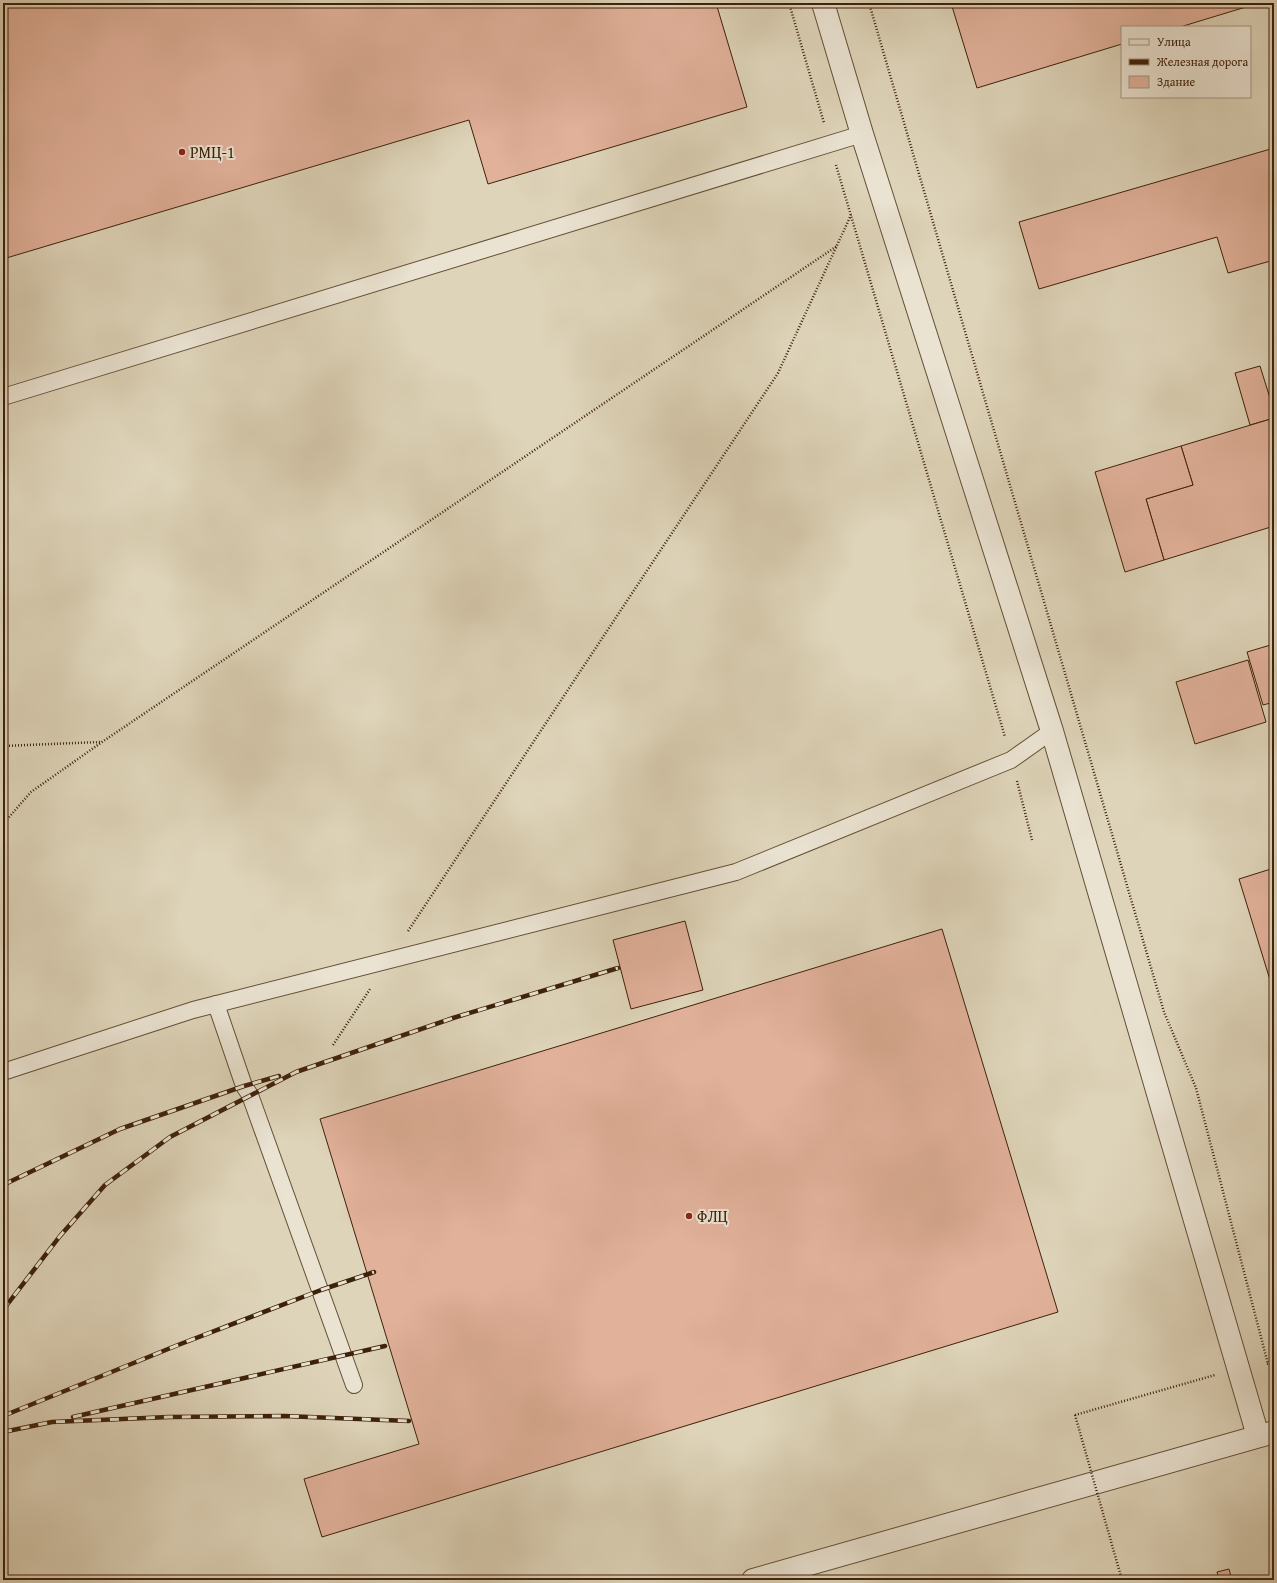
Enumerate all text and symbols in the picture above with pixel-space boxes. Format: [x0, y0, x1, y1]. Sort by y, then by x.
legend [1121, 26, 1251, 98]
text: Улица [1157, 33, 1191, 50]
text: Железная дорога [1156, 53, 1248, 70]
text: Здание [1157, 73, 1196, 90]
place label: РМЦ-1 [190, 140, 235, 164]
marker: РМЦ-1 [177, 147, 187, 157]
place label: ФЛЦ [697, 1204, 728, 1228]
marker: ФЛЦ [684, 1211, 694, 1221]

